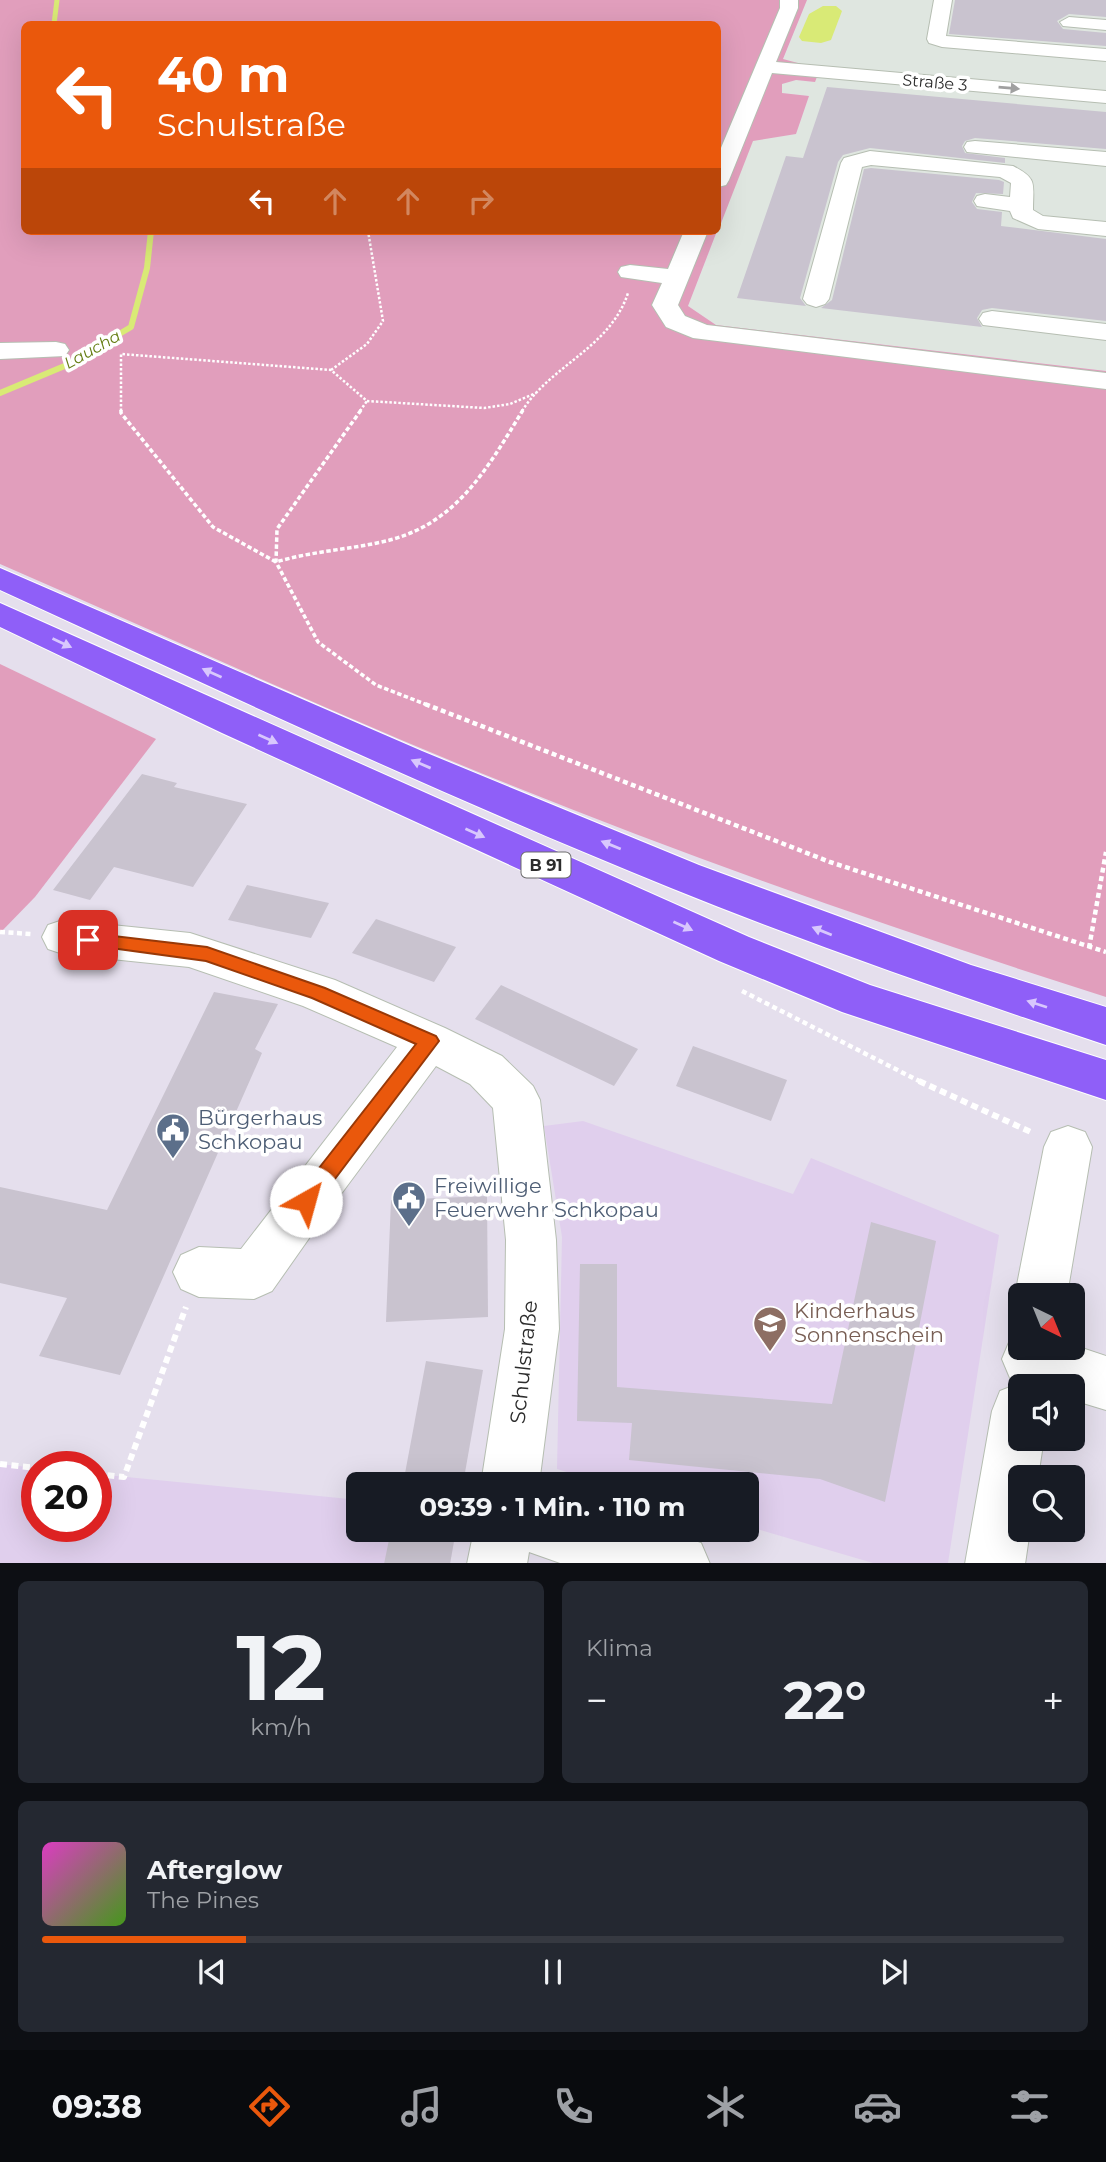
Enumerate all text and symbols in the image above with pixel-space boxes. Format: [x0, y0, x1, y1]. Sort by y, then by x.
text: 40 m [157, 45, 289, 104]
icon: left [42, 49, 133, 140]
street label: Straße 3 [902, 70, 968, 95]
one-way arrow [998, 83, 1020, 94]
text: Schulstraße [157, 105, 346, 144]
icon: left [243, 182, 281, 220]
icon: ahead [316, 182, 354, 220]
icon: ahead [389, 182, 427, 220]
icon: right [462, 182, 500, 220]
water label: Laucha [61, 326, 124, 373]
one-way arrow [52, 637, 72, 649]
one-way arrow [202, 667, 222, 679]
one-way arrow [258, 733, 278, 745]
one-way arrow [410, 758, 431, 769]
one-way arrow [465, 827, 485, 839]
one-way arrow [600, 840, 621, 851]
road number: B 91 [522, 852, 570, 878]
pin [58, 910, 118, 970]
one-way arrow [673, 920, 693, 932]
icon: arrive [69, 921, 107, 959]
one-way arrow [811, 925, 832, 936]
one-way arrow [1027, 998, 1048, 1009]
place label: Bürgerhaus Schkopau [198, 1105, 322, 1154]
public building icon: Bürgerhaus Schkopau [154, 1111, 192, 1160]
position arrow [269, 1164, 343, 1238]
place label: Freiwillige Feuerwehr Schkopau [434, 1173, 659, 1222]
public building icon: Freiwillige Feuerwehr Schkopau [390, 1179, 428, 1228]
north arrow [1008, 1283, 1085, 1360]
map controls [1008, 1283, 1085, 1542]
place label: Kinderhaus Sonnenschein [794, 1298, 944, 1347]
street label: Schulstraße [505, 1299, 542, 1425]
school or university icon: Kinderhaus Sonnenschein [751, 1304, 789, 1353]
button: sound [1008, 1374, 1085, 1451]
speed limit sign: 20 [21, 1451, 112, 1542]
button: search [1008, 1465, 1085, 1542]
text: 09:39 · 1 Min. · 110 m [420, 1491, 685, 1523]
text: 12 [236, 1612, 326, 1723]
text: Klima [586, 1634, 653, 1662]
text: 22° [783, 1669, 867, 1732]
text: − [586, 1677, 608, 1724]
text: + [1042, 1677, 1064, 1724]
text: km/h [250, 1713, 312, 1741]
text: Afterglow [147, 1854, 282, 1886]
text: The Pines [147, 1886, 259, 1914]
icon: previous [193, 1953, 231, 1991]
icon: pause [534, 1953, 572, 1991]
icon: next [875, 1953, 913, 1991]
icon: directions [245, 2082, 294, 2131]
icon: music [397, 2082, 446, 2131]
icon: phone [549, 2082, 598, 2131]
icon: climate [701, 2082, 750, 2131]
icon: car [853, 2082, 902, 2131]
icon: filters [1005, 2082, 1054, 2131]
text: 09:38 [52, 2087, 142, 2126]

